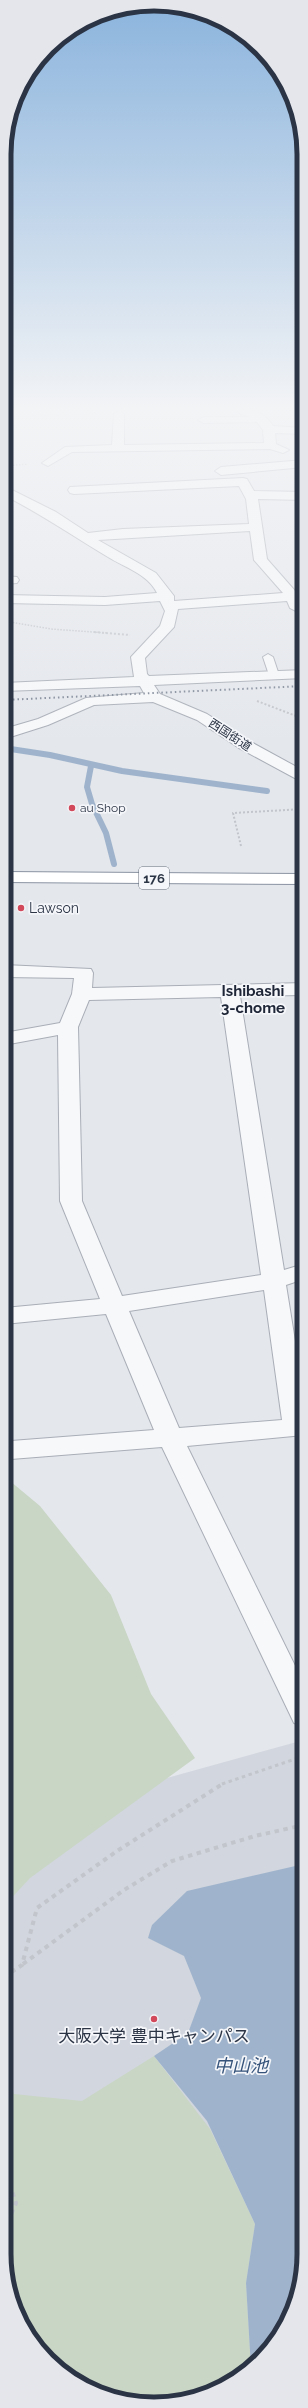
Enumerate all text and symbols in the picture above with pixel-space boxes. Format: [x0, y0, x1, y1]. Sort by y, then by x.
street label: 西国街道 [206, 716, 254, 754]
place label: au Shop [80, 801, 126, 815]
marker: au Shop [67, 803, 77, 813]
road number: 176 [139, 867, 169, 889]
place label: Lawson [29, 900, 79, 916]
marker: Lawson [16, 903, 26, 913]
district label: Ishibashi 3-chome [221, 982, 285, 1017]
marker: 大阪大学 豊中キャンパス [149, 2014, 159, 2024]
place label: 大阪大学 豊中キャンパス [58, 2026, 250, 2046]
water label: 中山池 [214, 2055, 270, 2076]

